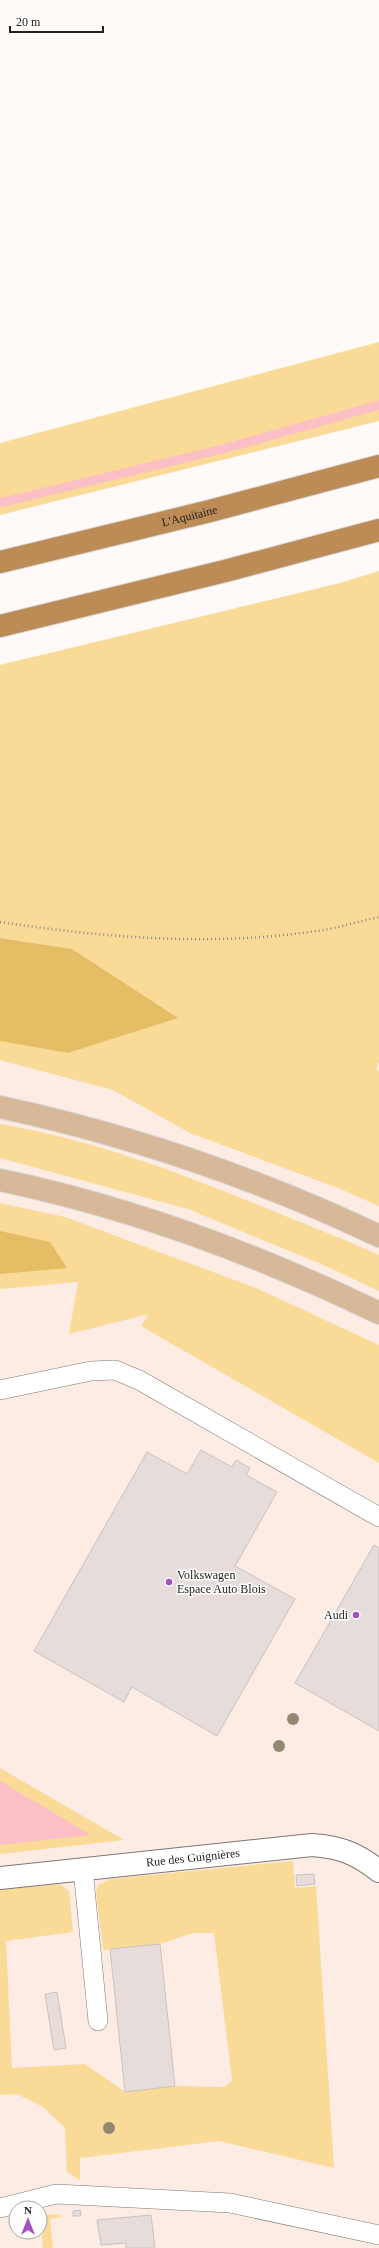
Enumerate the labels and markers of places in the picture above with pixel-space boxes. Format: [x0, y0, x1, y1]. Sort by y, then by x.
place label: Volkswagen Espace Auto Blois [177, 1568, 266, 1596]
marker: Volkswagen Espace Auto Blois [164, 1577, 174, 1587]
place label: Audi [324, 1608, 349, 1622]
marker: Audi [351, 1610, 361, 1620]

